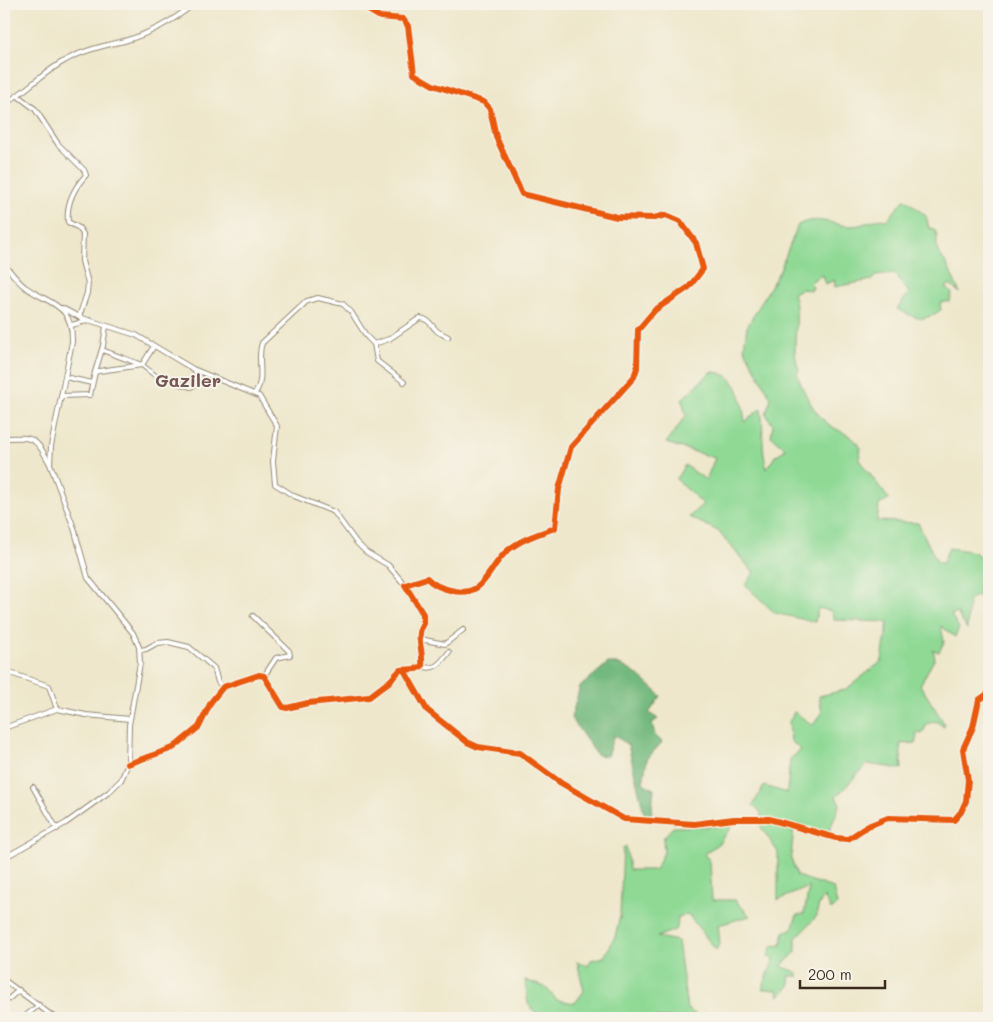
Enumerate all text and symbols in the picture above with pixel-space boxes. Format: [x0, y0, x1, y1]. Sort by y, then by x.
district label: Gaziler [155, 368, 221, 392]
scale bar [800, 957, 886, 989]
text: 200 m [808, 964, 852, 984]

